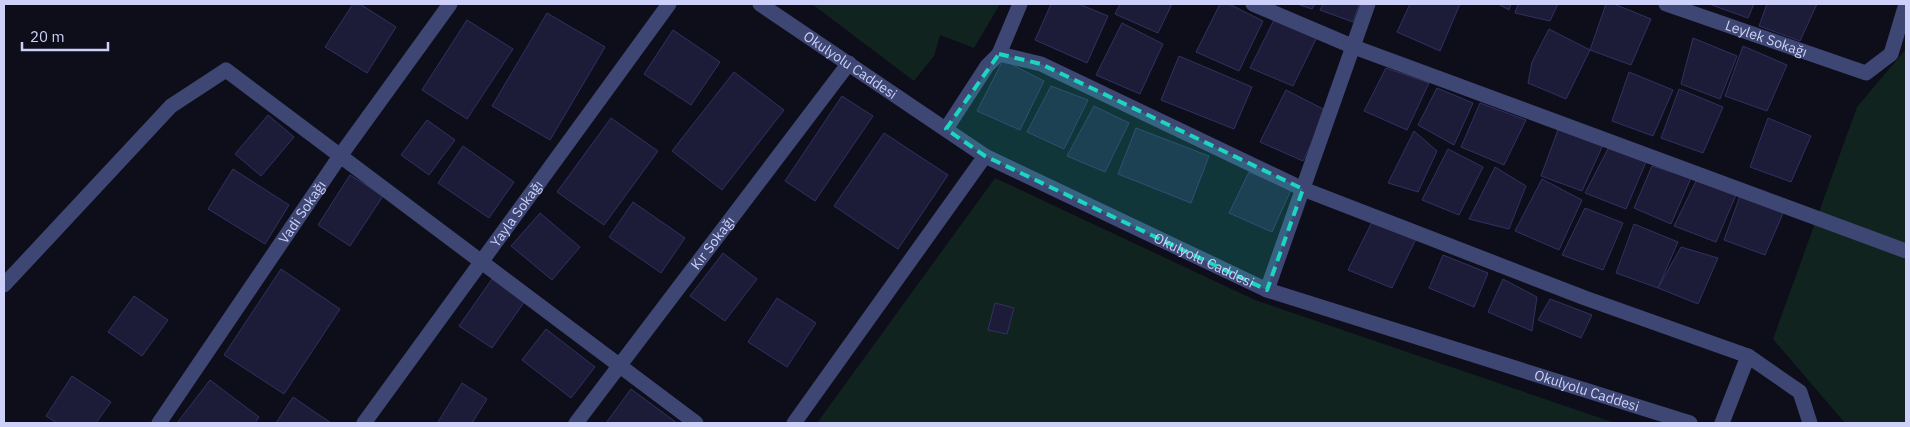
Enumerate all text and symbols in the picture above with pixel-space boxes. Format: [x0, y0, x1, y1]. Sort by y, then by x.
street label: Leylek Sokağı [1723, 16, 1810, 61]
scale bar [22, 20, 109, 52]
text: 20 m [30, 27, 65, 46]
street label: Okulyolu Caddesi [800, 27, 901, 103]
street label: Vadi Sokağı [274, 177, 330, 247]
street label: Yayla Sokağı [486, 177, 547, 251]
street label: Kır Sokağı [687, 213, 739, 273]
street label: Okulyolu Caddesi [1151, 229, 1257, 292]
street label: Okulyolu Caddesi [1532, 366, 1642, 416]

